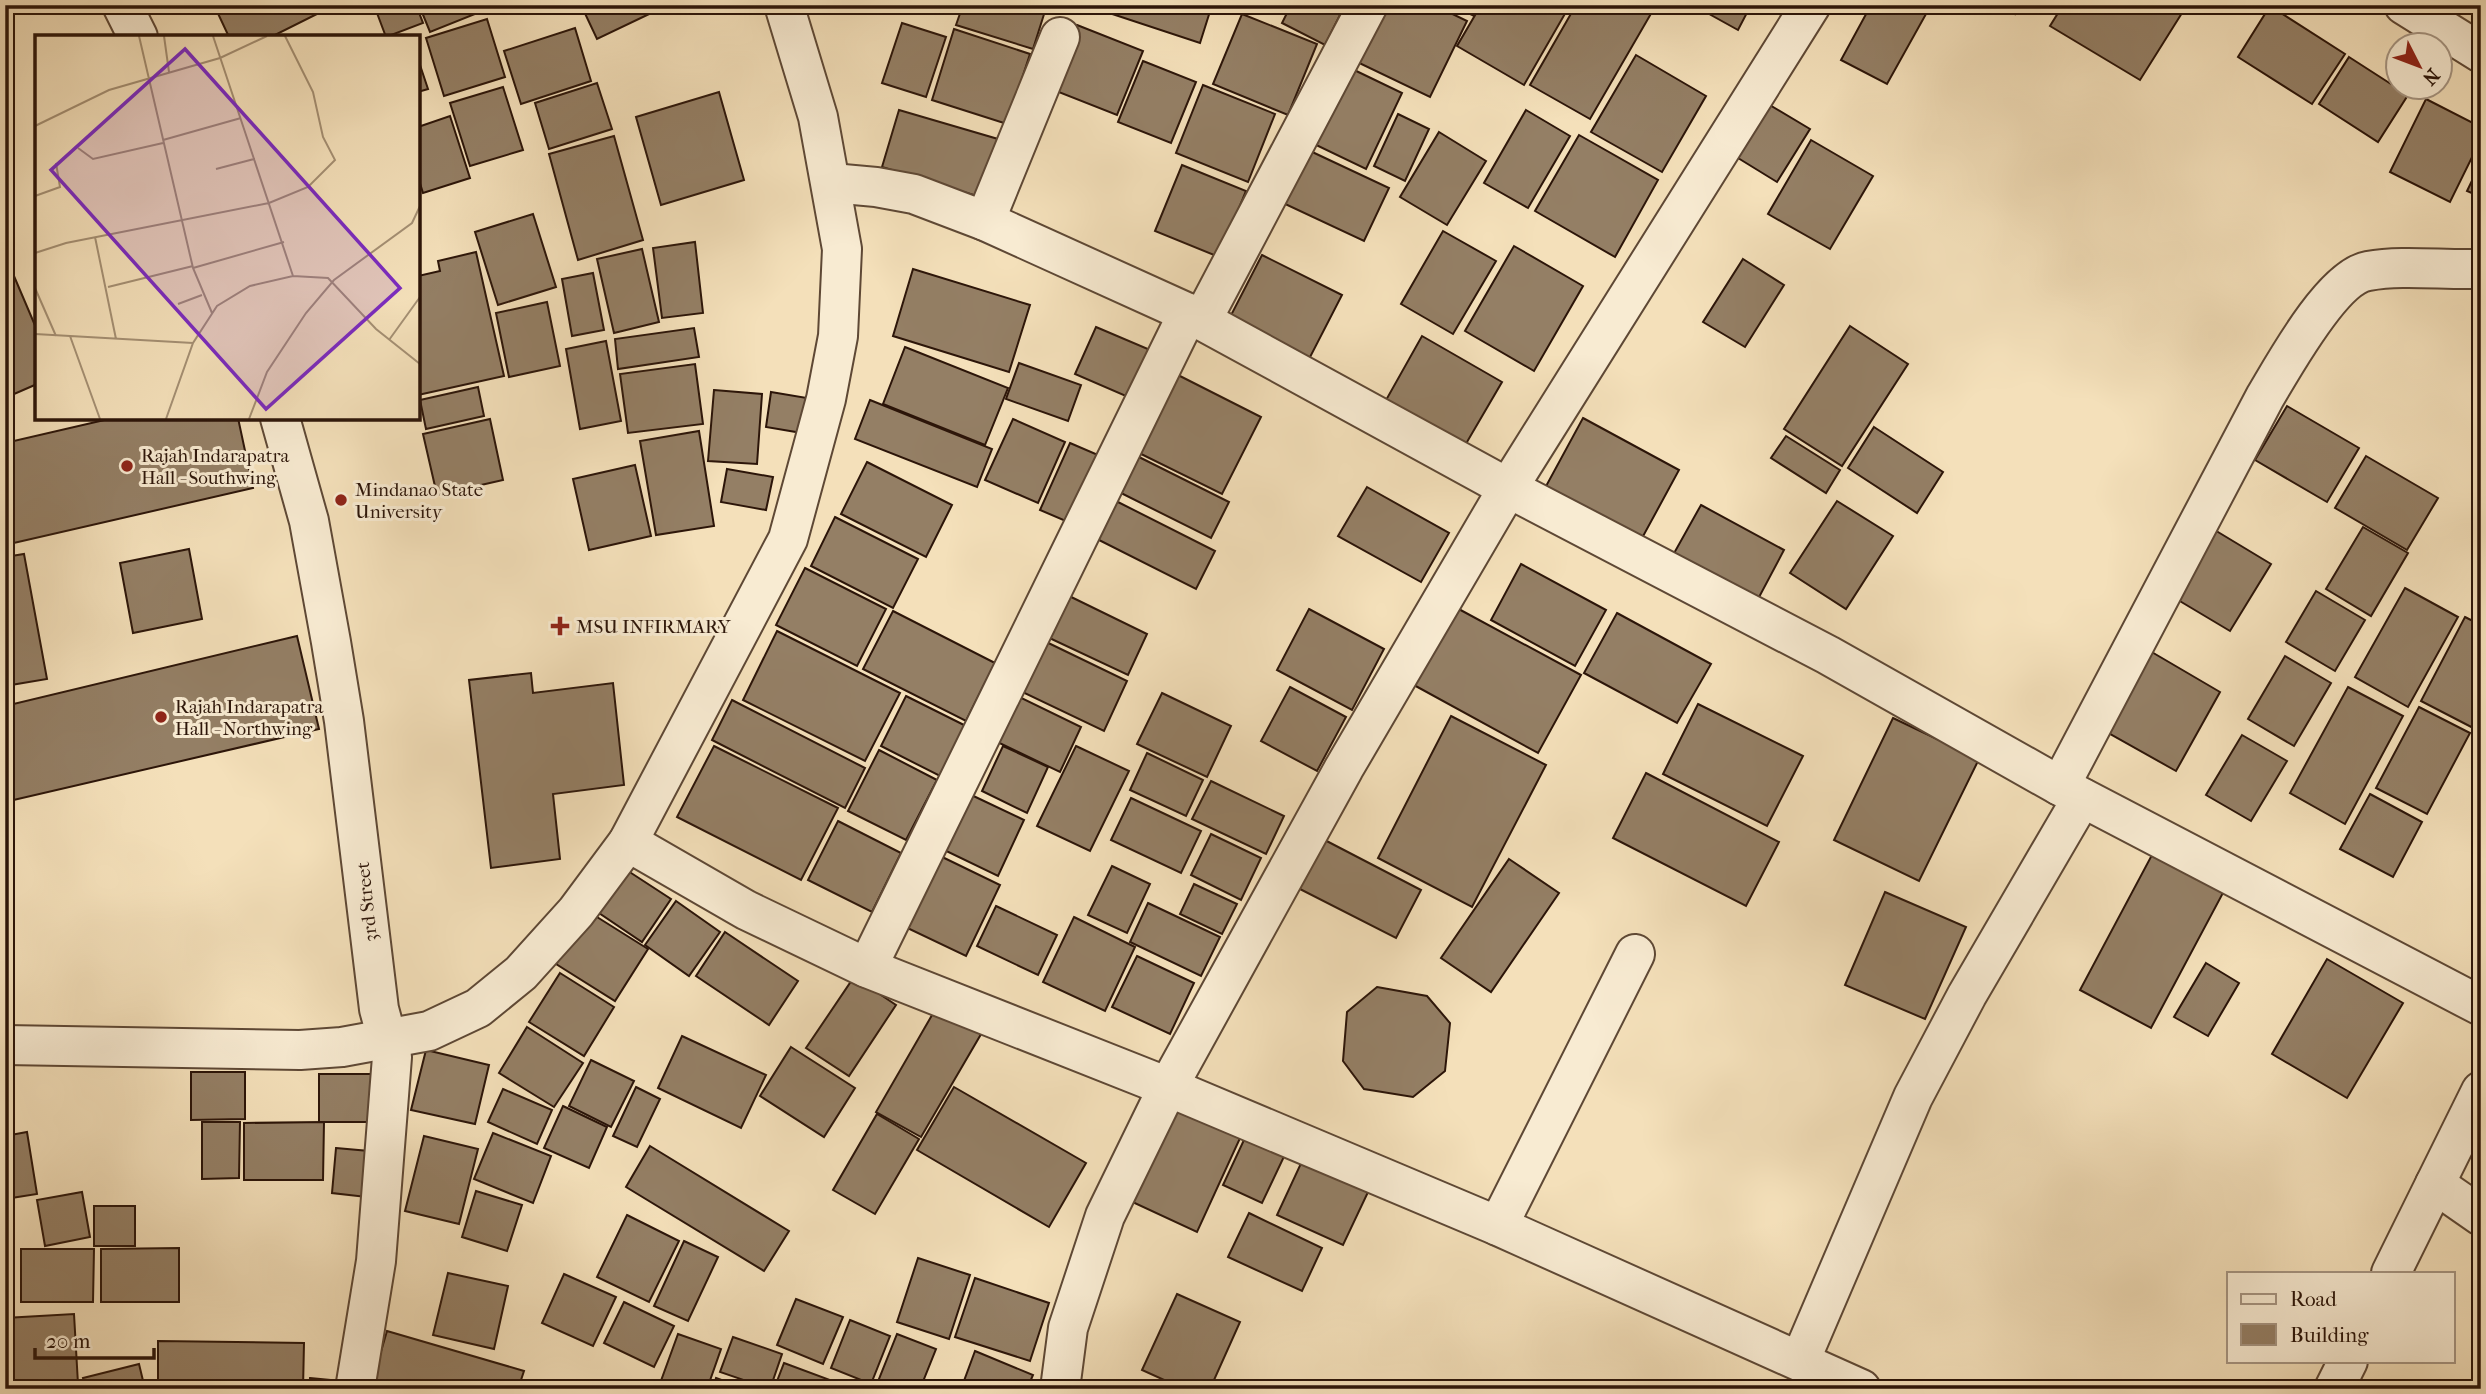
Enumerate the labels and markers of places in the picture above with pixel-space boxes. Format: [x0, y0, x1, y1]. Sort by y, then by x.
place label: Rajah Indarapatra Hall - Southwing [141, 445, 290, 489]
marker: Rajah Indarapatra Hall - Southwing [119, 458, 135, 474]
place label: Mindanao State University [355, 479, 483, 523]
marker: Mindanao State University [333, 492, 349, 508]
marker: MSU INFIRMARY [550, 616, 570, 636]
place label: MSU INFIRMARY [576, 616, 732, 638]
place label: Rajah Indarapatra Hall - Northwing [175, 696, 324, 740]
marker: Rajah Indarapatra Hall - Northwing [153, 709, 169, 725]

